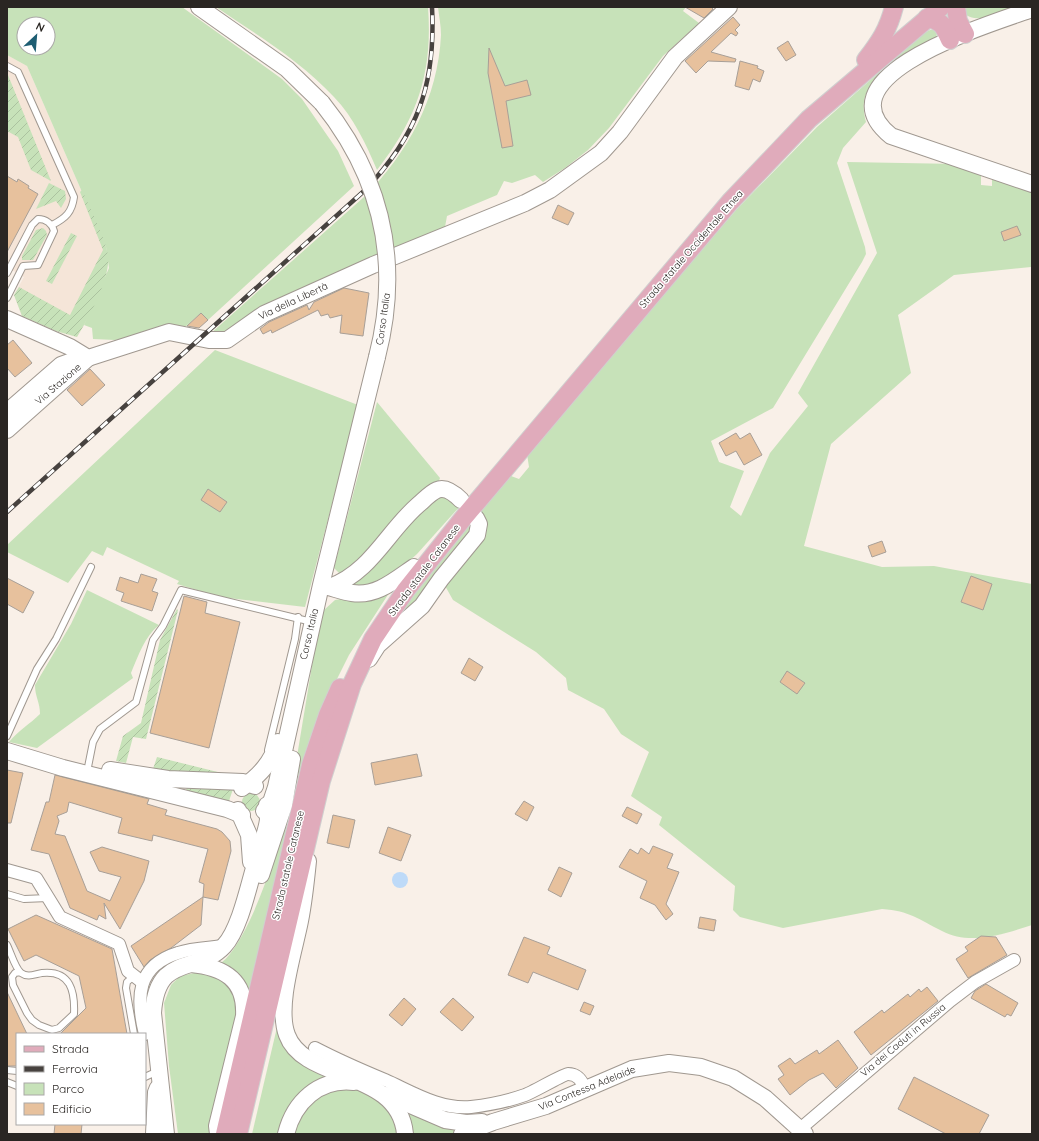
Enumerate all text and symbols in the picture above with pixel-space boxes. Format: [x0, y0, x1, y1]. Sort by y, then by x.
north arrow [16, 16, 56, 56]
text: N [34, 19, 47, 35]
street label: Strada statale Occidentale Etnea [636, 187, 746, 311]
street label: Via della Libertà [256, 279, 330, 323]
street label: Corso Italia [373, 292, 393, 346]
street label: Via Stazione [32, 360, 84, 408]
street label: Strada statale Catanese [385, 521, 463, 618]
street label: Corso Italia [297, 607, 321, 661]
street label: Strada statale Catanese [269, 809, 307, 921]
street label: Via dei Caduti in Russia [858, 1000, 948, 1080]
legend [16, 1033, 146, 1125]
text: Strada [52, 1041, 89, 1056]
text: Ferrovia [52, 1061, 98, 1076]
street label: Via Contessa Adelaide [537, 1062, 638, 1113]
text: Parco [52, 1081, 84, 1096]
text: Edificio [52, 1101, 92, 1116]

